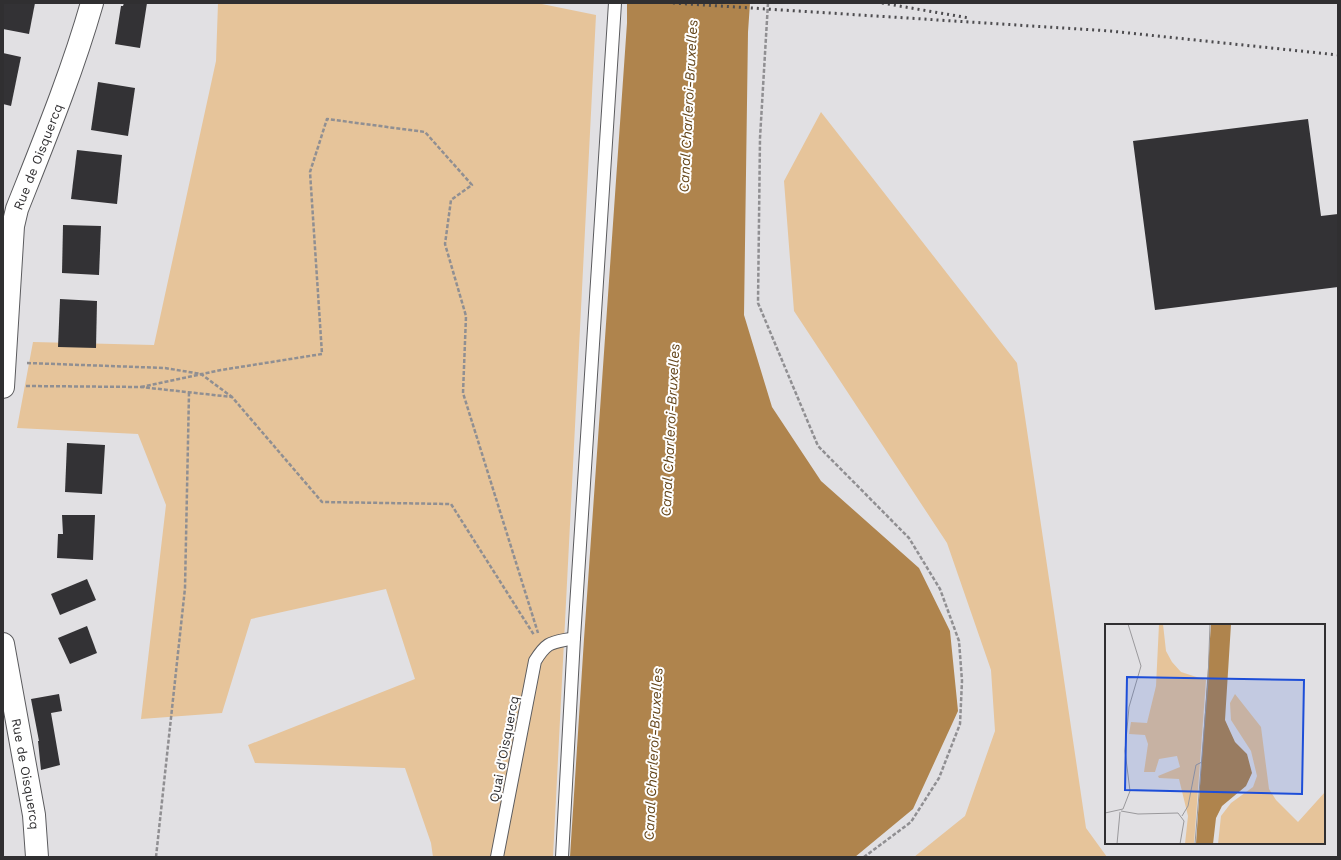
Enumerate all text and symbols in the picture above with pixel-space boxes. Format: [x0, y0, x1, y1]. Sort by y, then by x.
water label: Canal Charleroi-Bruxelles [675, 19, 701, 193]
street label: Rue de Oisquercq [10, 101, 65, 212]
water label: Canal Charleroi-Bruxelles [657, 343, 683, 517]
inset map [1105, 624, 1325, 844]
water label: Canal Charleroi-Bruxelles [640, 667, 666, 841]
street label: Quai d'Oisquercq [486, 694, 522, 804]
street label: Rue de Oisquercq [9, 717, 43, 830]

